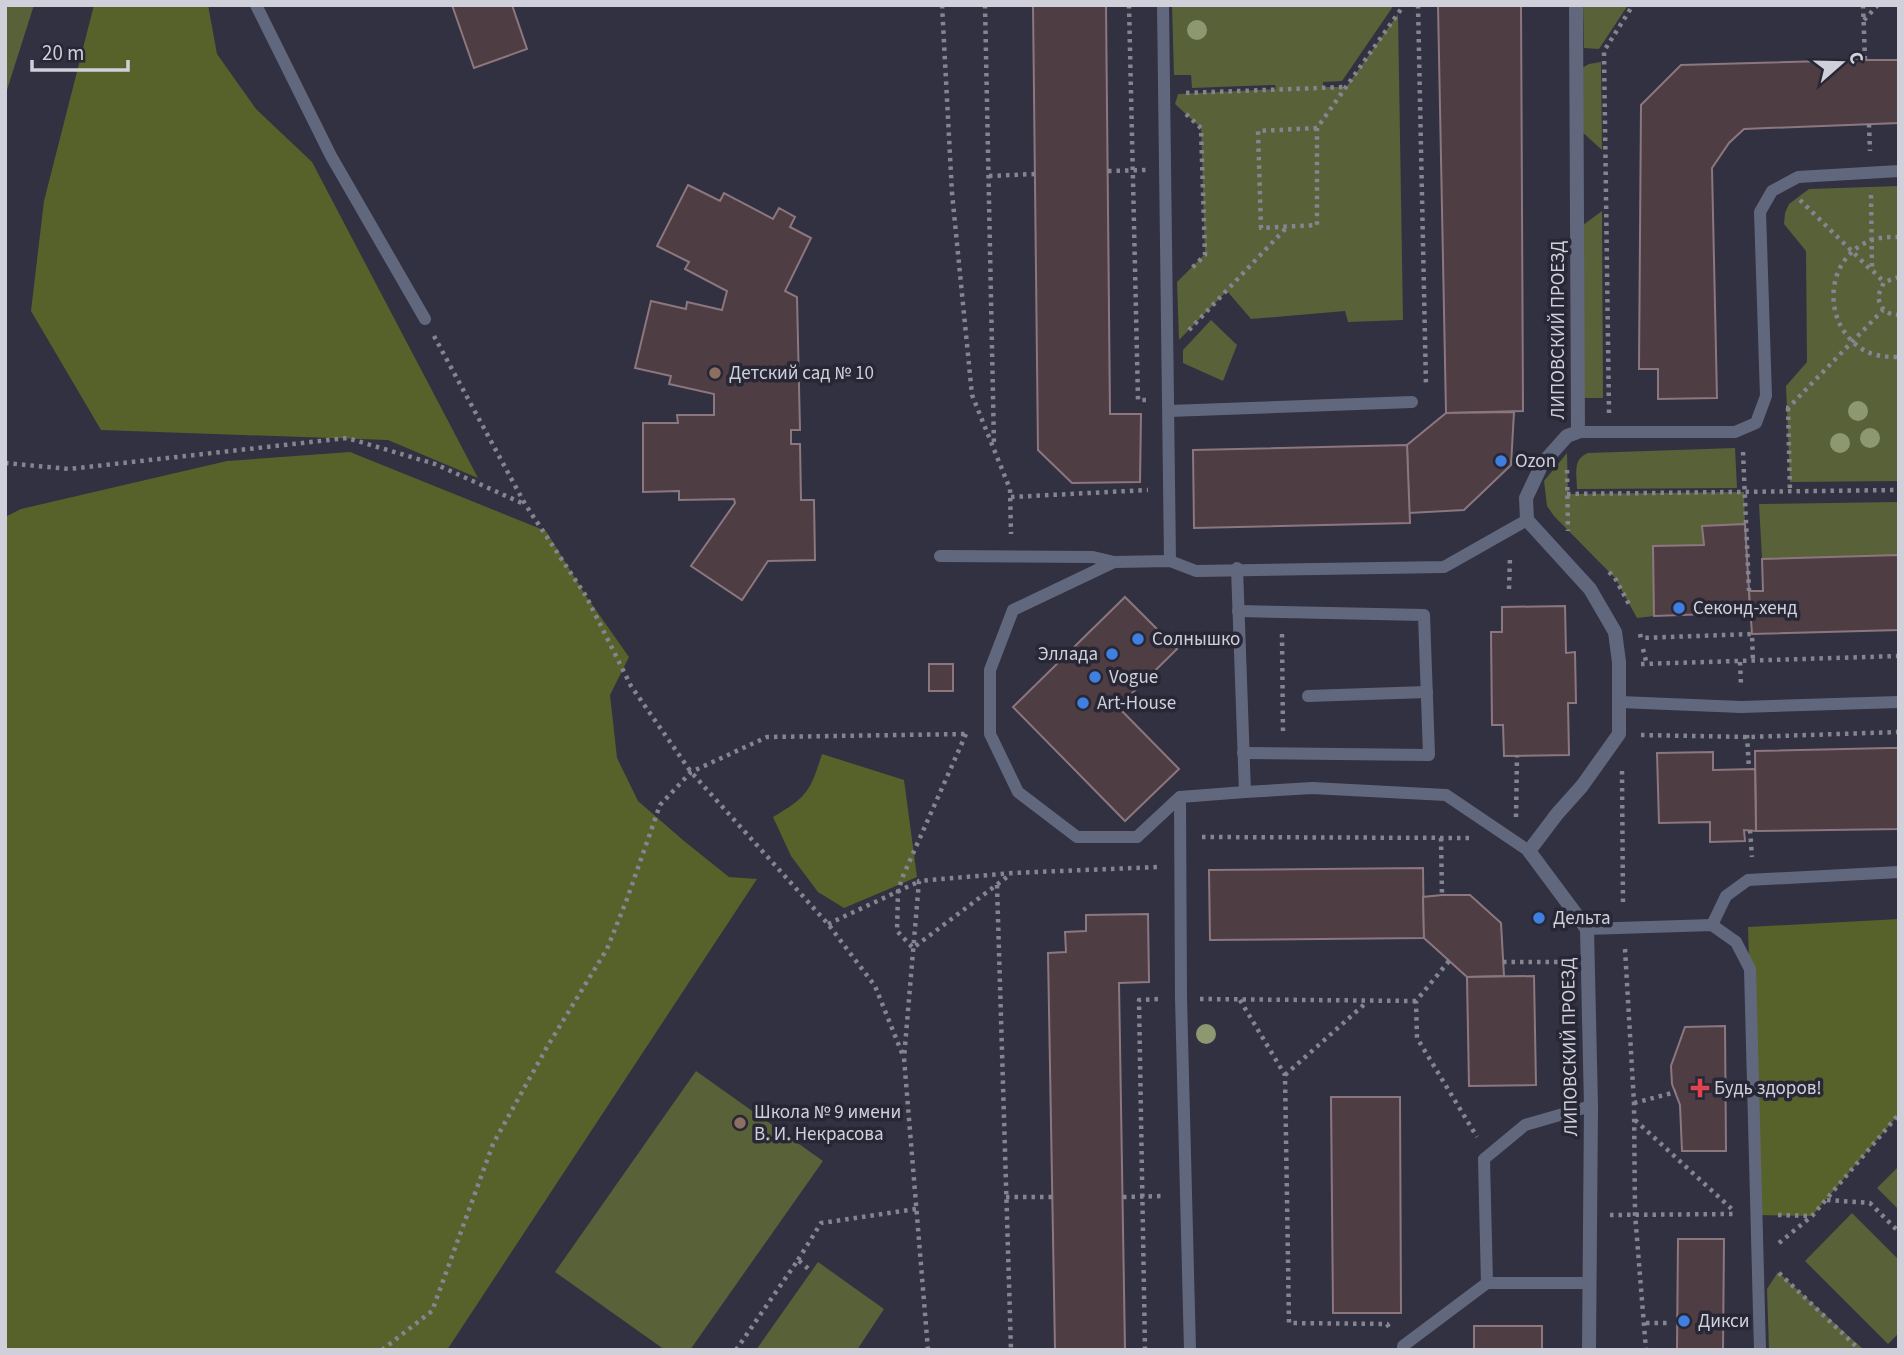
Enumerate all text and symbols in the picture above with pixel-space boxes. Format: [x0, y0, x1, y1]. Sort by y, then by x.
scale bar [32, 28, 128, 72]
north arrow [1806, 28, 1876, 98]
text: 20 m [42, 38, 84, 68]
text: С [1841, 48, 1870, 68]
street label: ЛИПОВСКИЙ ПРОЕЗД [1545, 241, 1572, 419]
place label: Детский сад № 10 [729, 360, 874, 387]
marker: Детский сад № 10 [707, 365, 723, 381]
place label: Ozon [1515, 448, 1556, 475]
marker: Ozon [1493, 453, 1509, 469]
place label: Секонд-хенд [1693, 595, 1797, 622]
marker: Секонд-хенд [1671, 600, 1687, 616]
place label: Солнышко [1152, 626, 1240, 653]
marker: Солнышко [1130, 631, 1146, 647]
place label: Эллада [1038, 641, 1098, 668]
marker: Эллада [1104, 646, 1120, 662]
place label: Vogue [1109, 664, 1158, 691]
marker: Vogue [1087, 669, 1103, 685]
place label: Art-House [1097, 690, 1176, 717]
marker: Art-House [1075, 695, 1091, 711]
place label: Дельта [1553, 905, 1611, 932]
marker: Дельта [1531, 910, 1547, 926]
street label: ЛИПОВСКИЙ ПРОЕЗД [1555, 957, 1585, 1137]
place label: Будь здоров! [1714, 1075, 1822, 1102]
marker: Будь здоров! [1692, 1080, 1708, 1096]
place label: Школа № 9 имени В. И. Некрасова [754, 1099, 901, 1148]
marker: Школа № 9 имени В. И. Некрасова [732, 1115, 748, 1131]
place label: Дикси [1698, 1308, 1749, 1335]
marker: Дикси [1676, 1313, 1692, 1329]

